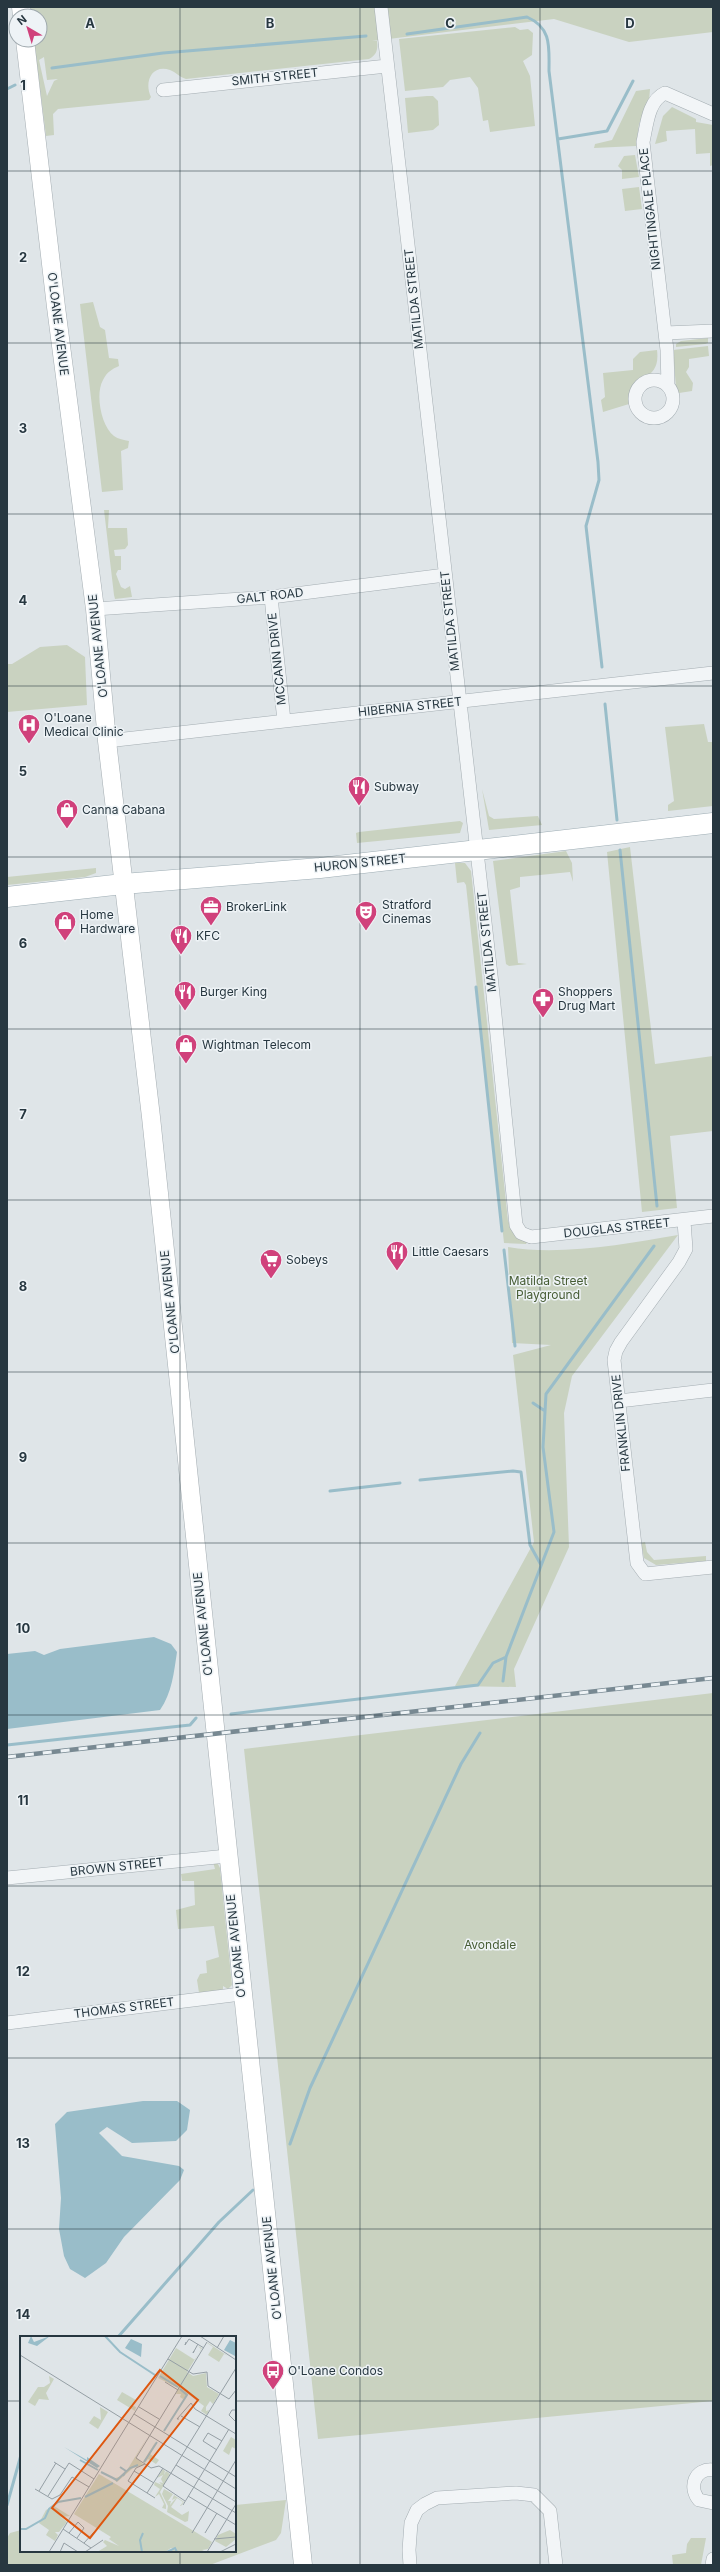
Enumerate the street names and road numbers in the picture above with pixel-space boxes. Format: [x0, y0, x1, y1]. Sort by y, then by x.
street label: SMITH STREET [231, 64, 319, 89]
street label: NIGHTINGALE PLACE [636, 147, 663, 271]
street label: MATILDA STREET [401, 248, 426, 350]
street label: O'LOANE AVENUE [45, 271, 72, 376]
street label: MATILDA STREET [437, 570, 462, 672]
street label: GALT ROAD [236, 585, 304, 606]
street label: O'LOANE AVENUE [85, 594, 110, 699]
street label: MCCANN DRIVE [264, 612, 289, 706]
street label: HIBERNIA STREET [357, 694, 463, 719]
street label: HURON STREET [313, 850, 407, 875]
street label: MATILDA STREET [474, 891, 499, 993]
street label: DOUGLAS STREET [563, 1214, 671, 1241]
street label: O'LOANE AVENUE [157, 1250, 182, 1355]
street label: FRANKLIN DRIVE [608, 1374, 633, 1472]
street label: O'LOANE AVENUE [190, 1572, 215, 1677]
street label: BROWN STREET [69, 1854, 165, 1879]
street label: O'LOANE AVENUE [223, 1894, 248, 1999]
street label: THOMAS STREET [73, 1994, 175, 2021]
street label: O'LOANE AVENUE [259, 2216, 284, 2321]

